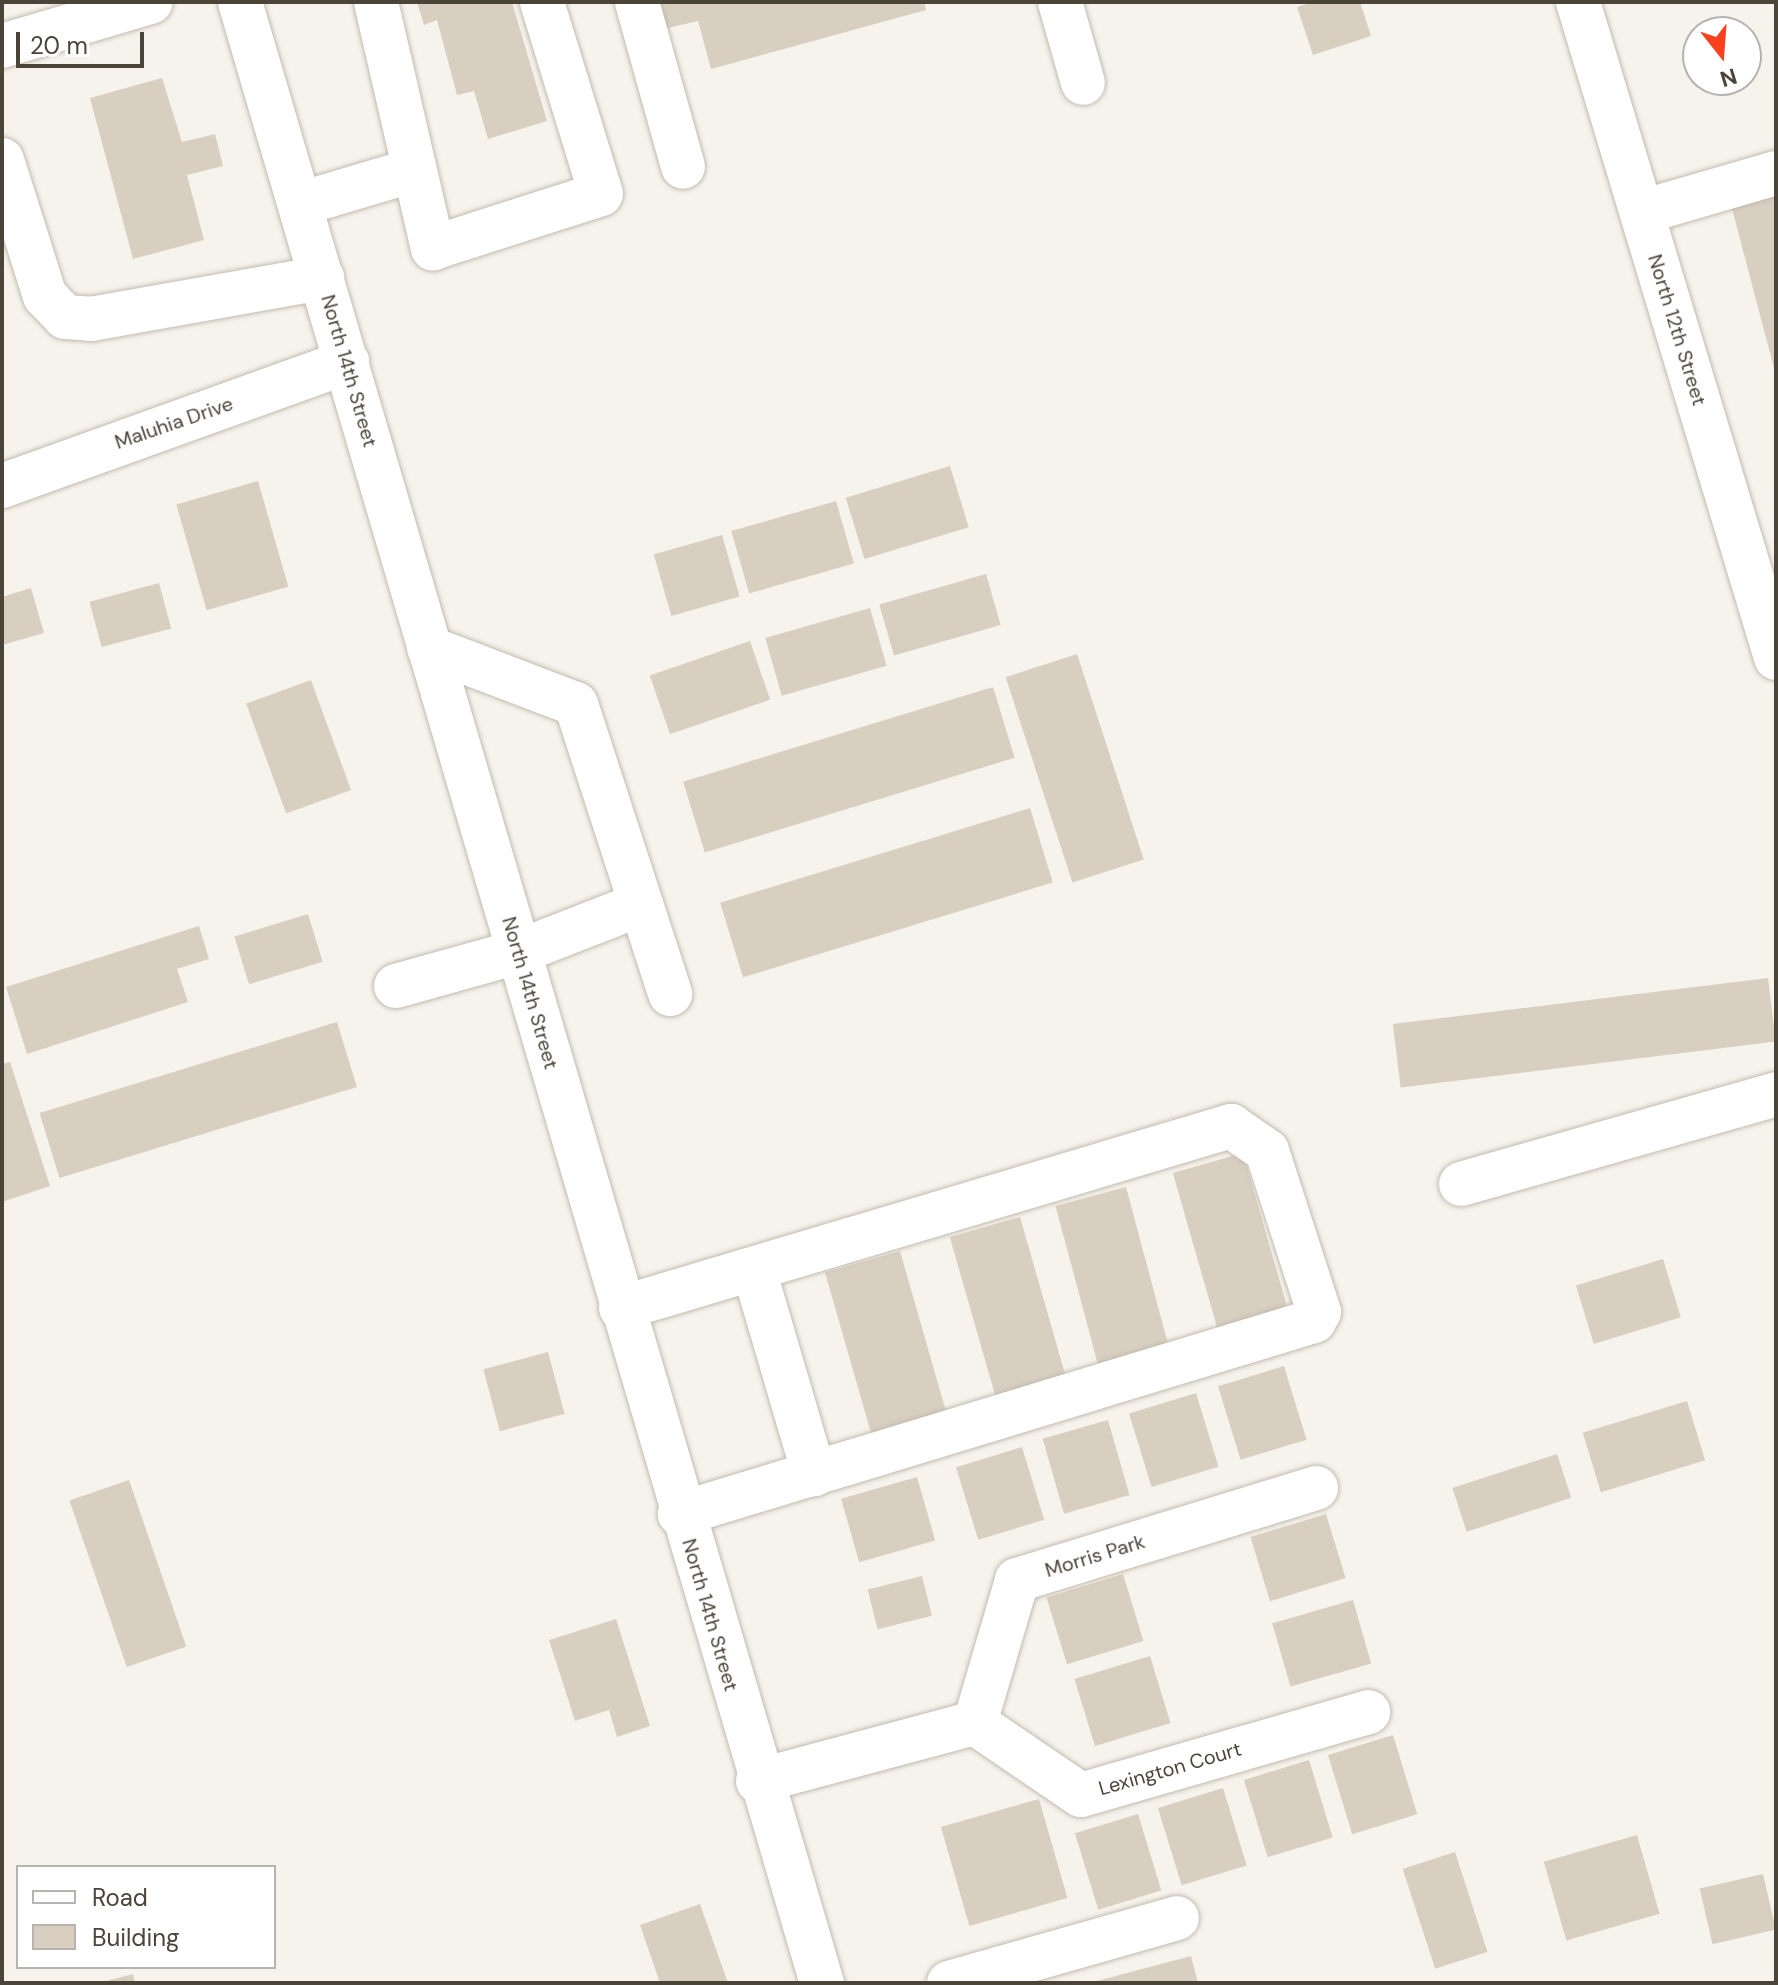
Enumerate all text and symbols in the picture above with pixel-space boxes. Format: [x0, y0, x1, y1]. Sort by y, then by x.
scale bar [20, 16, 148, 66]
north arrow [1682, 16, 1762, 96]
text: 20 m [30, 30, 88, 61]
text: N [1717, 61, 1740, 94]
street label: North 12th Street [1643, 251, 1711, 409]
street label: North 14th Street [316, 292, 382, 450]
street label: Maluhia Drive [112, 392, 236, 454]
street label: North 14th Street [497, 914, 563, 1072]
street label: Morris Park [1042, 1529, 1148, 1583]
street label: North 14th Street [677, 1536, 743, 1694]
street label: Lexington Court [1096, 1737, 1244, 1801]
legend [16, 1865, 276, 1969]
text: Road [92, 1882, 148, 1913]
text: Building [92, 1922, 179, 1953]

